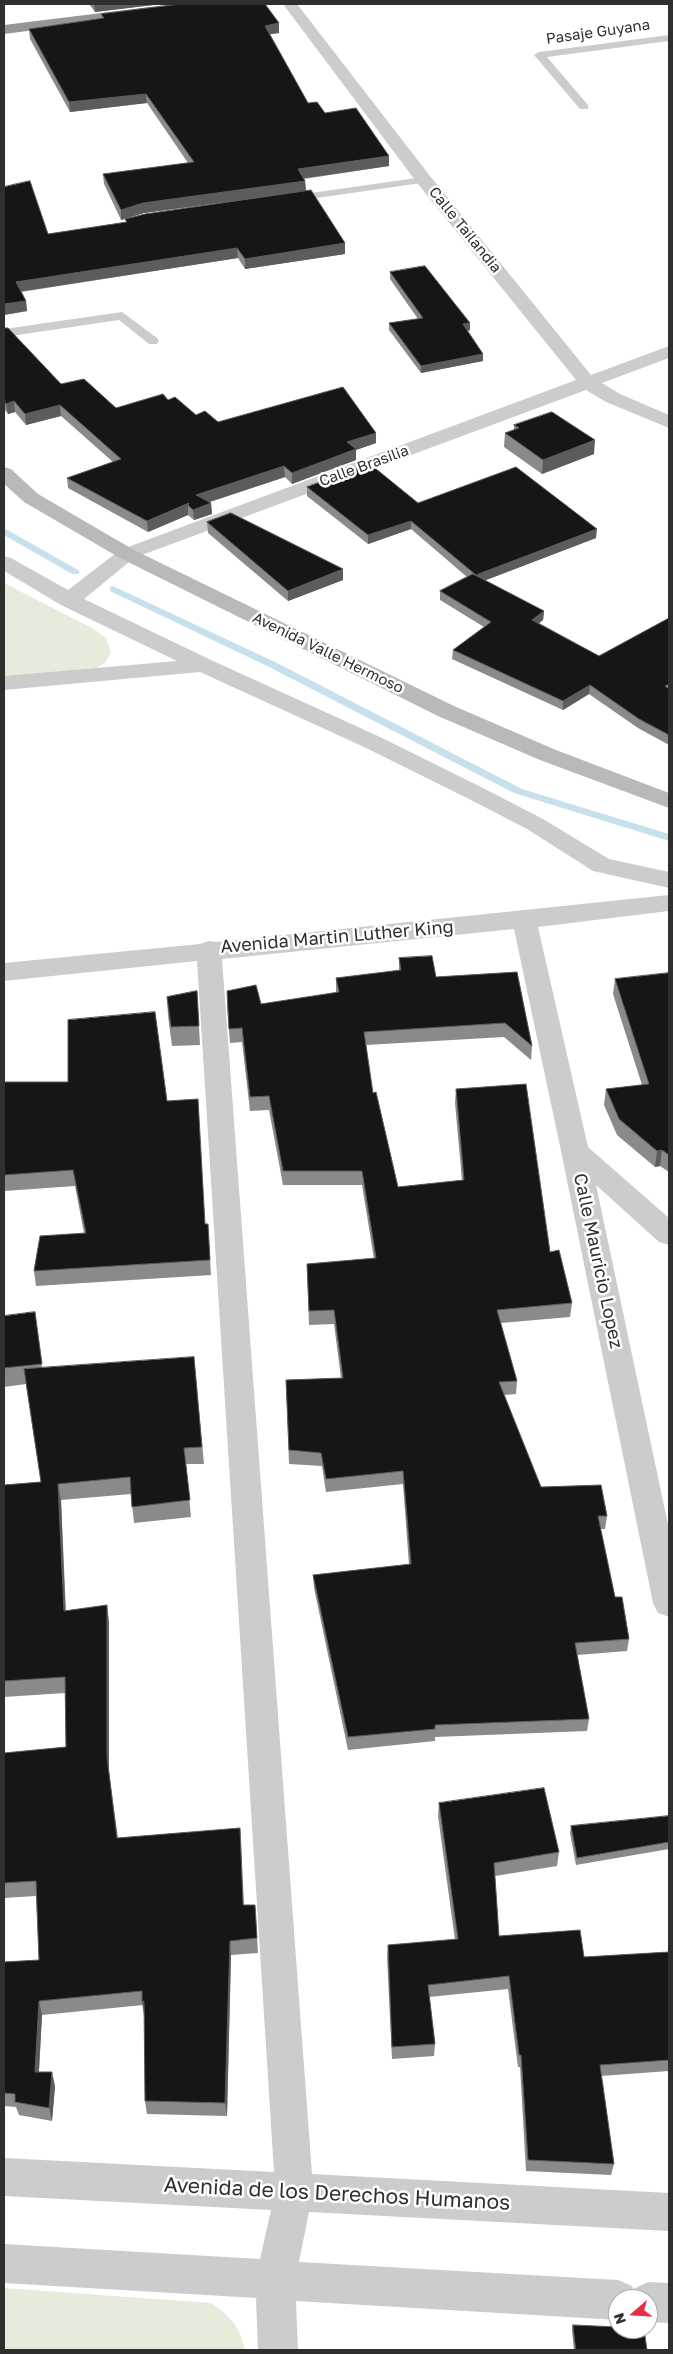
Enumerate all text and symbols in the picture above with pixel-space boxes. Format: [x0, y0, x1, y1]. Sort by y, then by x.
street label: Pasaje Guyana [545, 16, 651, 48]
street label: Calle Tailandia [425, 183, 505, 277]
street label: Calle Brasilia [317, 441, 411, 491]
street label: Avenida Valle Hermoso [250, 609, 406, 697]
street label: Avenida Martin Luther King [220, 916, 454, 958]
street label: Calle Mauricio Lopez [569, 1171, 627, 1351]
street label: Avenida de los Derechos Humanos [163, 2172, 511, 2216]
north arrow [608, 2289, 658, 2339]
text: N [610, 2311, 629, 2327]

